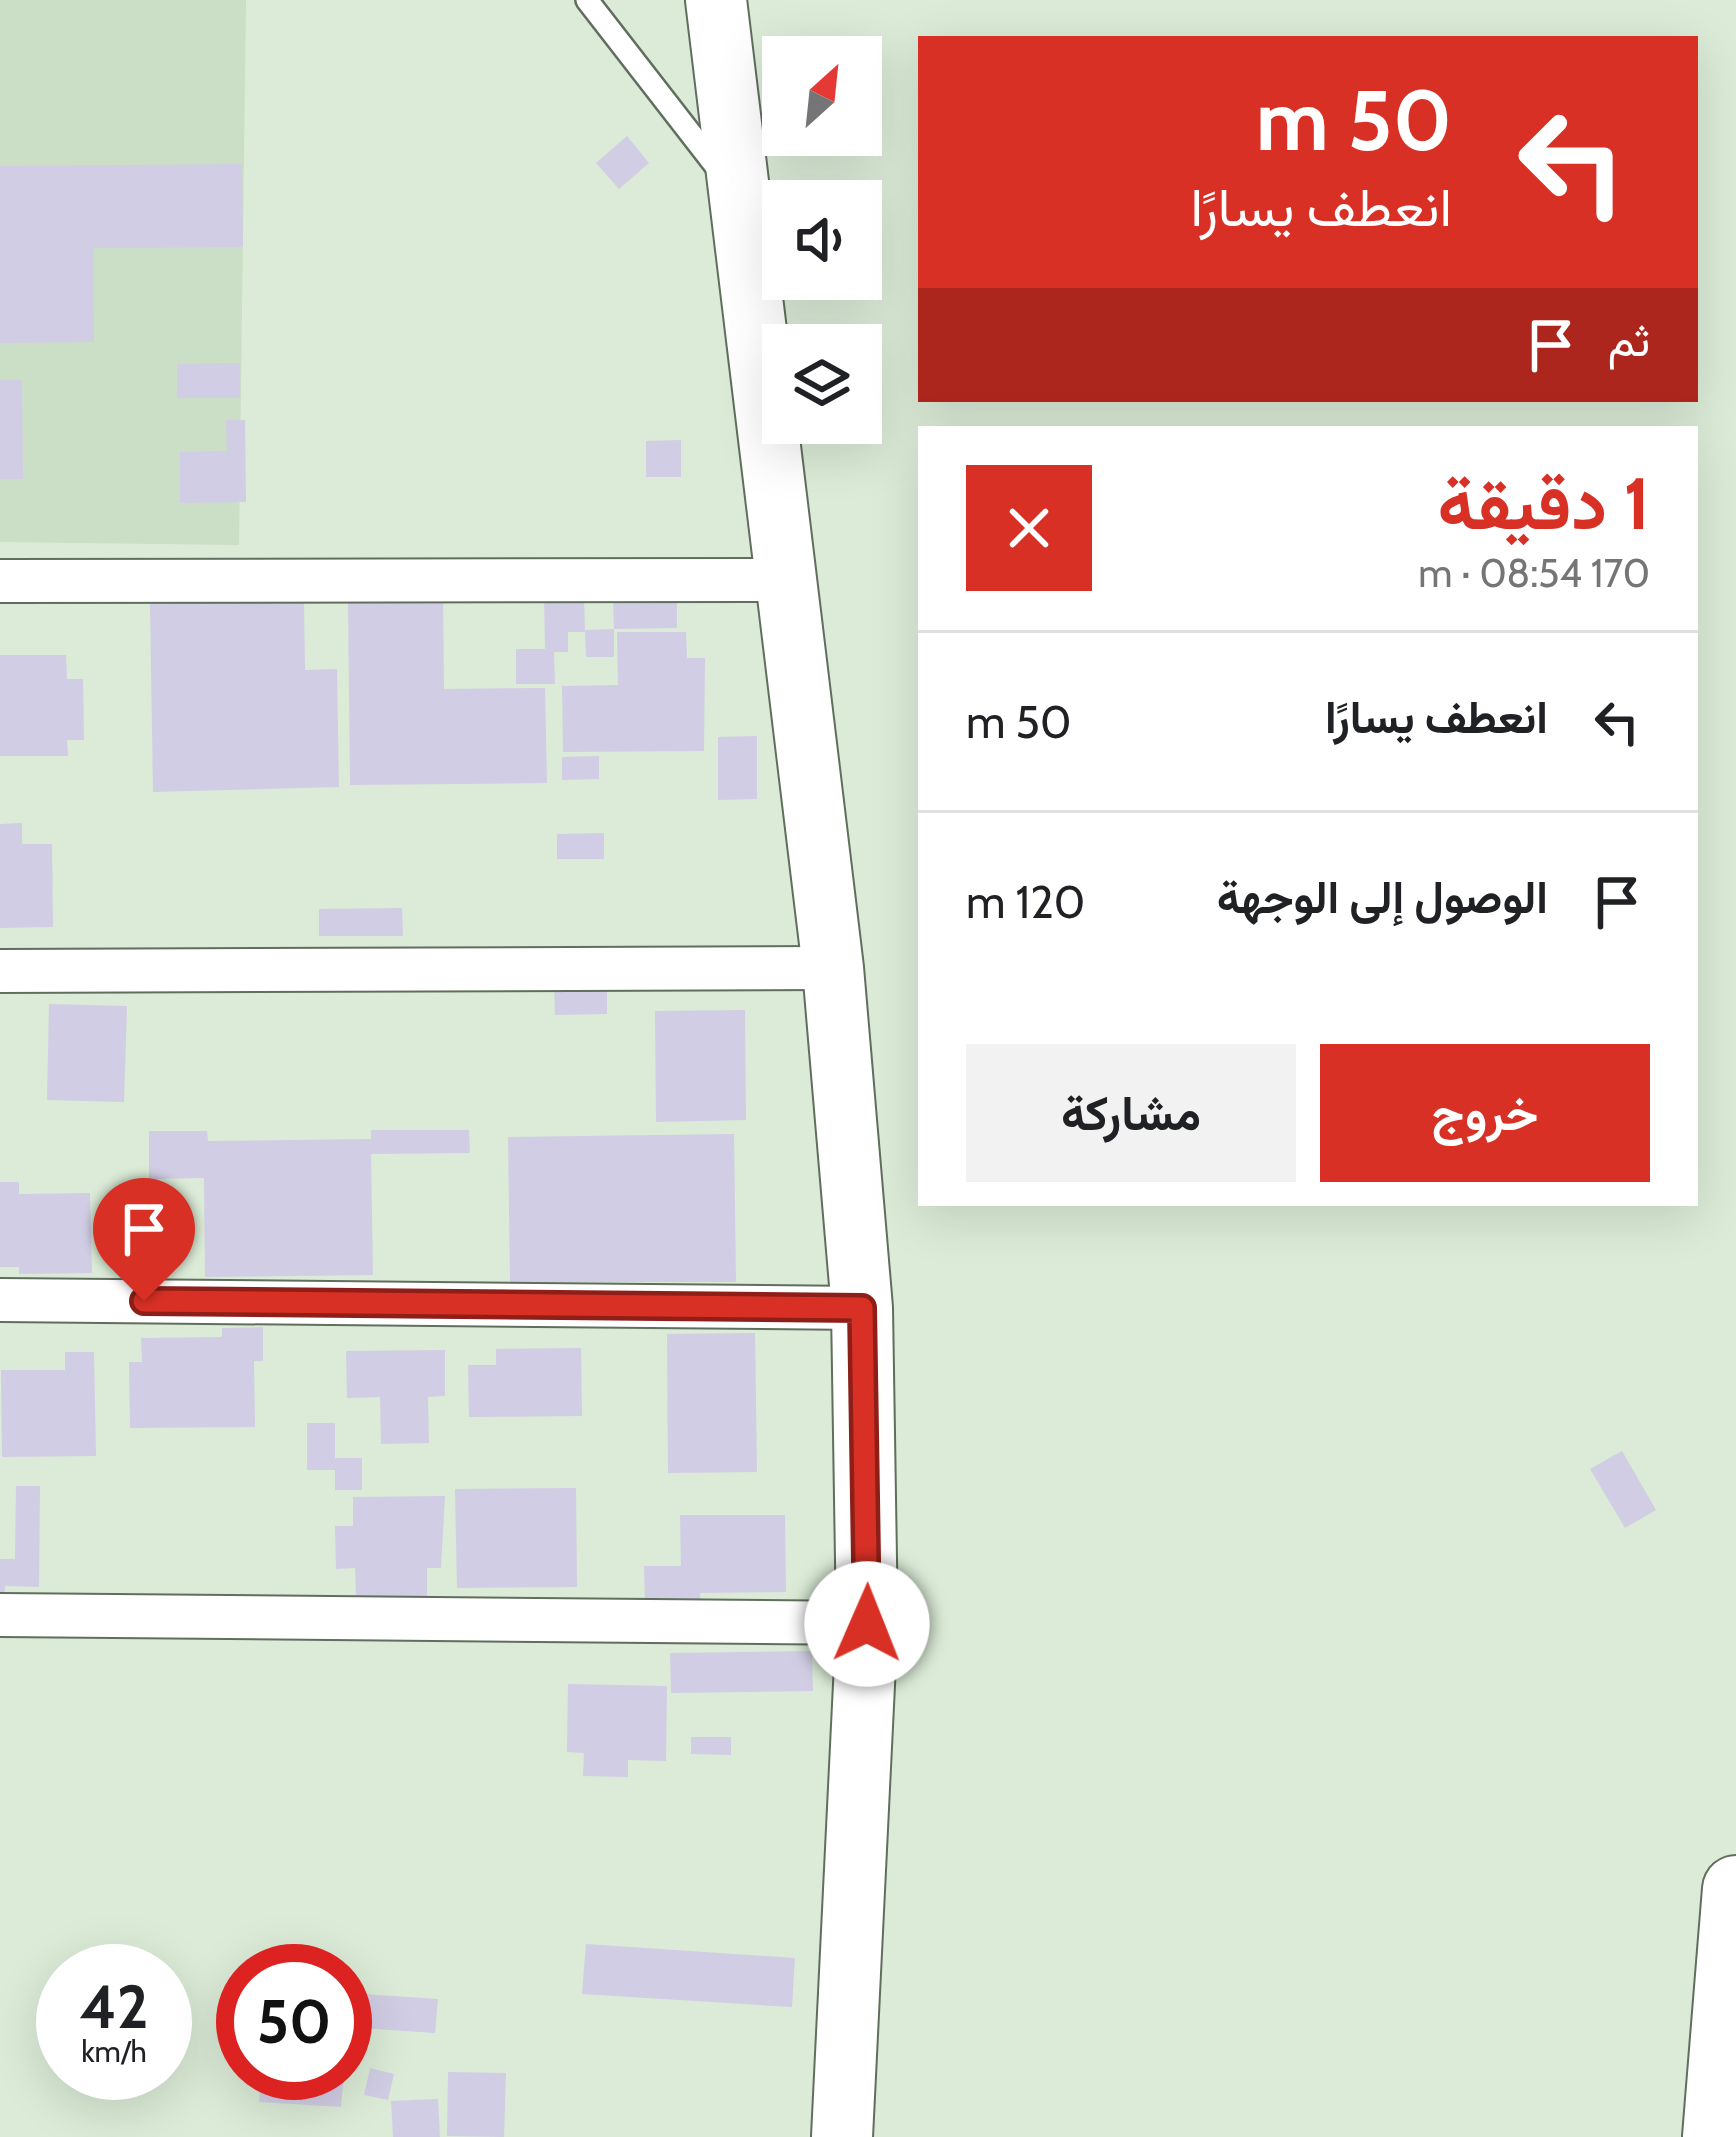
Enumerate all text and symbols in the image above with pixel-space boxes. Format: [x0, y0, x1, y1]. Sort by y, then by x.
north arrow [762, 36, 882, 156]
map controls [762, 36, 882, 444]
text: 50 m [1256, 69, 1452, 171]
icon: left [1494, 84, 1650, 240]
text: انعطف يسارًا [1191, 174, 1452, 240]
button: sound [762, 180, 882, 300]
icon: arrive [1518, 312, 1584, 378]
text: ثم [1608, 313, 1650, 367]
button: layers [762, 324, 882, 444]
text: 1 دقيقة [1437, 460, 1650, 547]
button: close [966, 465, 1092, 591]
text: 170 m · 08:54 [1418, 549, 1650, 597]
icon: left [1584, 689, 1650, 755]
text: انعطف يسارًا [1325, 690, 1548, 744]
text: 50 m [966, 695, 1071, 749]
icon: arrive [1584, 869, 1650, 935]
text: الوصول إلى الوجهة [1217, 870, 1548, 924]
text: 120 m [966, 875, 1085, 929]
button: مشاركة [966, 1044, 1296, 1182]
button: خروج [1320, 1044, 1650, 1182]
pin [93, 1178, 195, 1301]
icon: arrive [111, 1196, 177, 1262]
position arrow [804, 1561, 930, 1687]
speed limit sign: 50 [216, 1944, 372, 2100]
text: 42 [80, 1970, 149, 2043]
text: km/h [81, 2033, 147, 2070]

